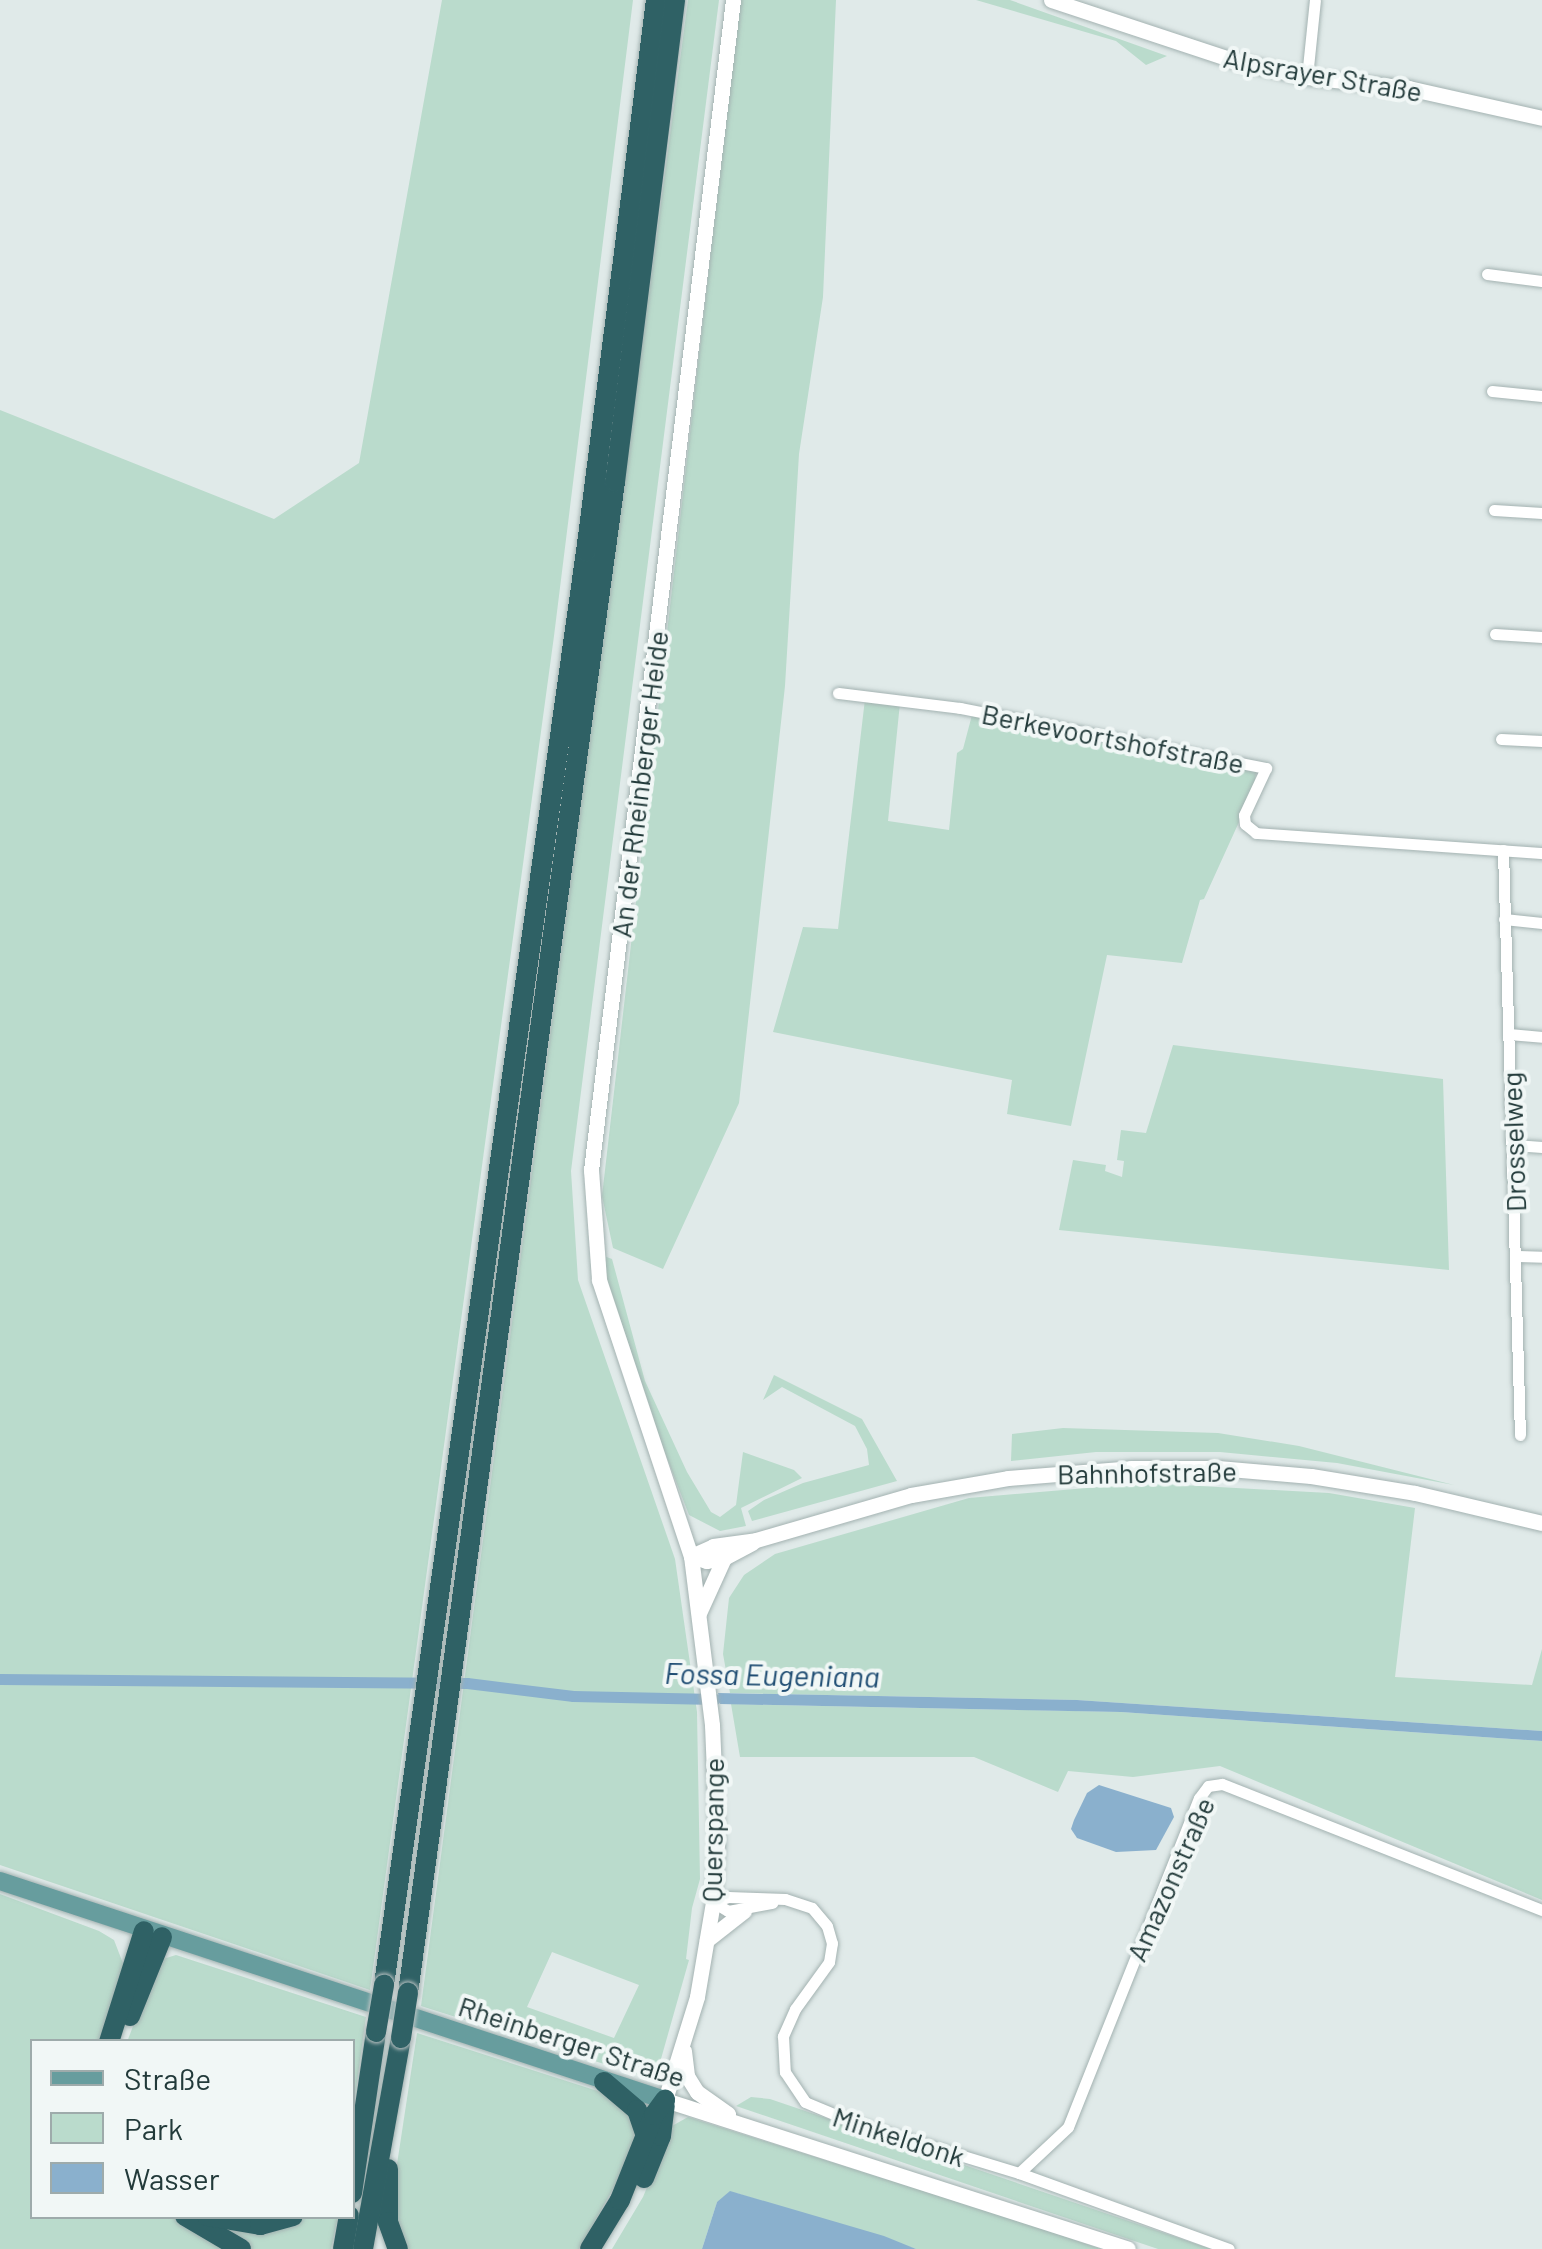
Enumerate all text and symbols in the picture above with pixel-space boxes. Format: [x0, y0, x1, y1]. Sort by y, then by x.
street label: Alpsrayer Straße [1221, 40, 1425, 108]
street label: An der Rheinberger Heide [603, 629, 675, 939]
street label: Berkevoortshofstraße [979, 696, 1247, 780]
street label: Drosselweg [1494, 1071, 1532, 1213]
street label: Bahnhofstraße [1057, 1454, 1237, 1490]
water label: Fossa Eugeniana [664, 1654, 880, 1694]
street label: Querspange [694, 1758, 730, 1902]
street label: Amazonstraße [1119, 1792, 1221, 1966]
street label: Rheinberger Straße [454, 1989, 690, 2093]
legend [30, 2039, 355, 2219]
text: Straße [124, 2060, 211, 2096]
street label: Minkeldonk [829, 2099, 969, 2173]
text: Park [124, 2110, 183, 2146]
text: Wasser [124, 2160, 220, 2196]

